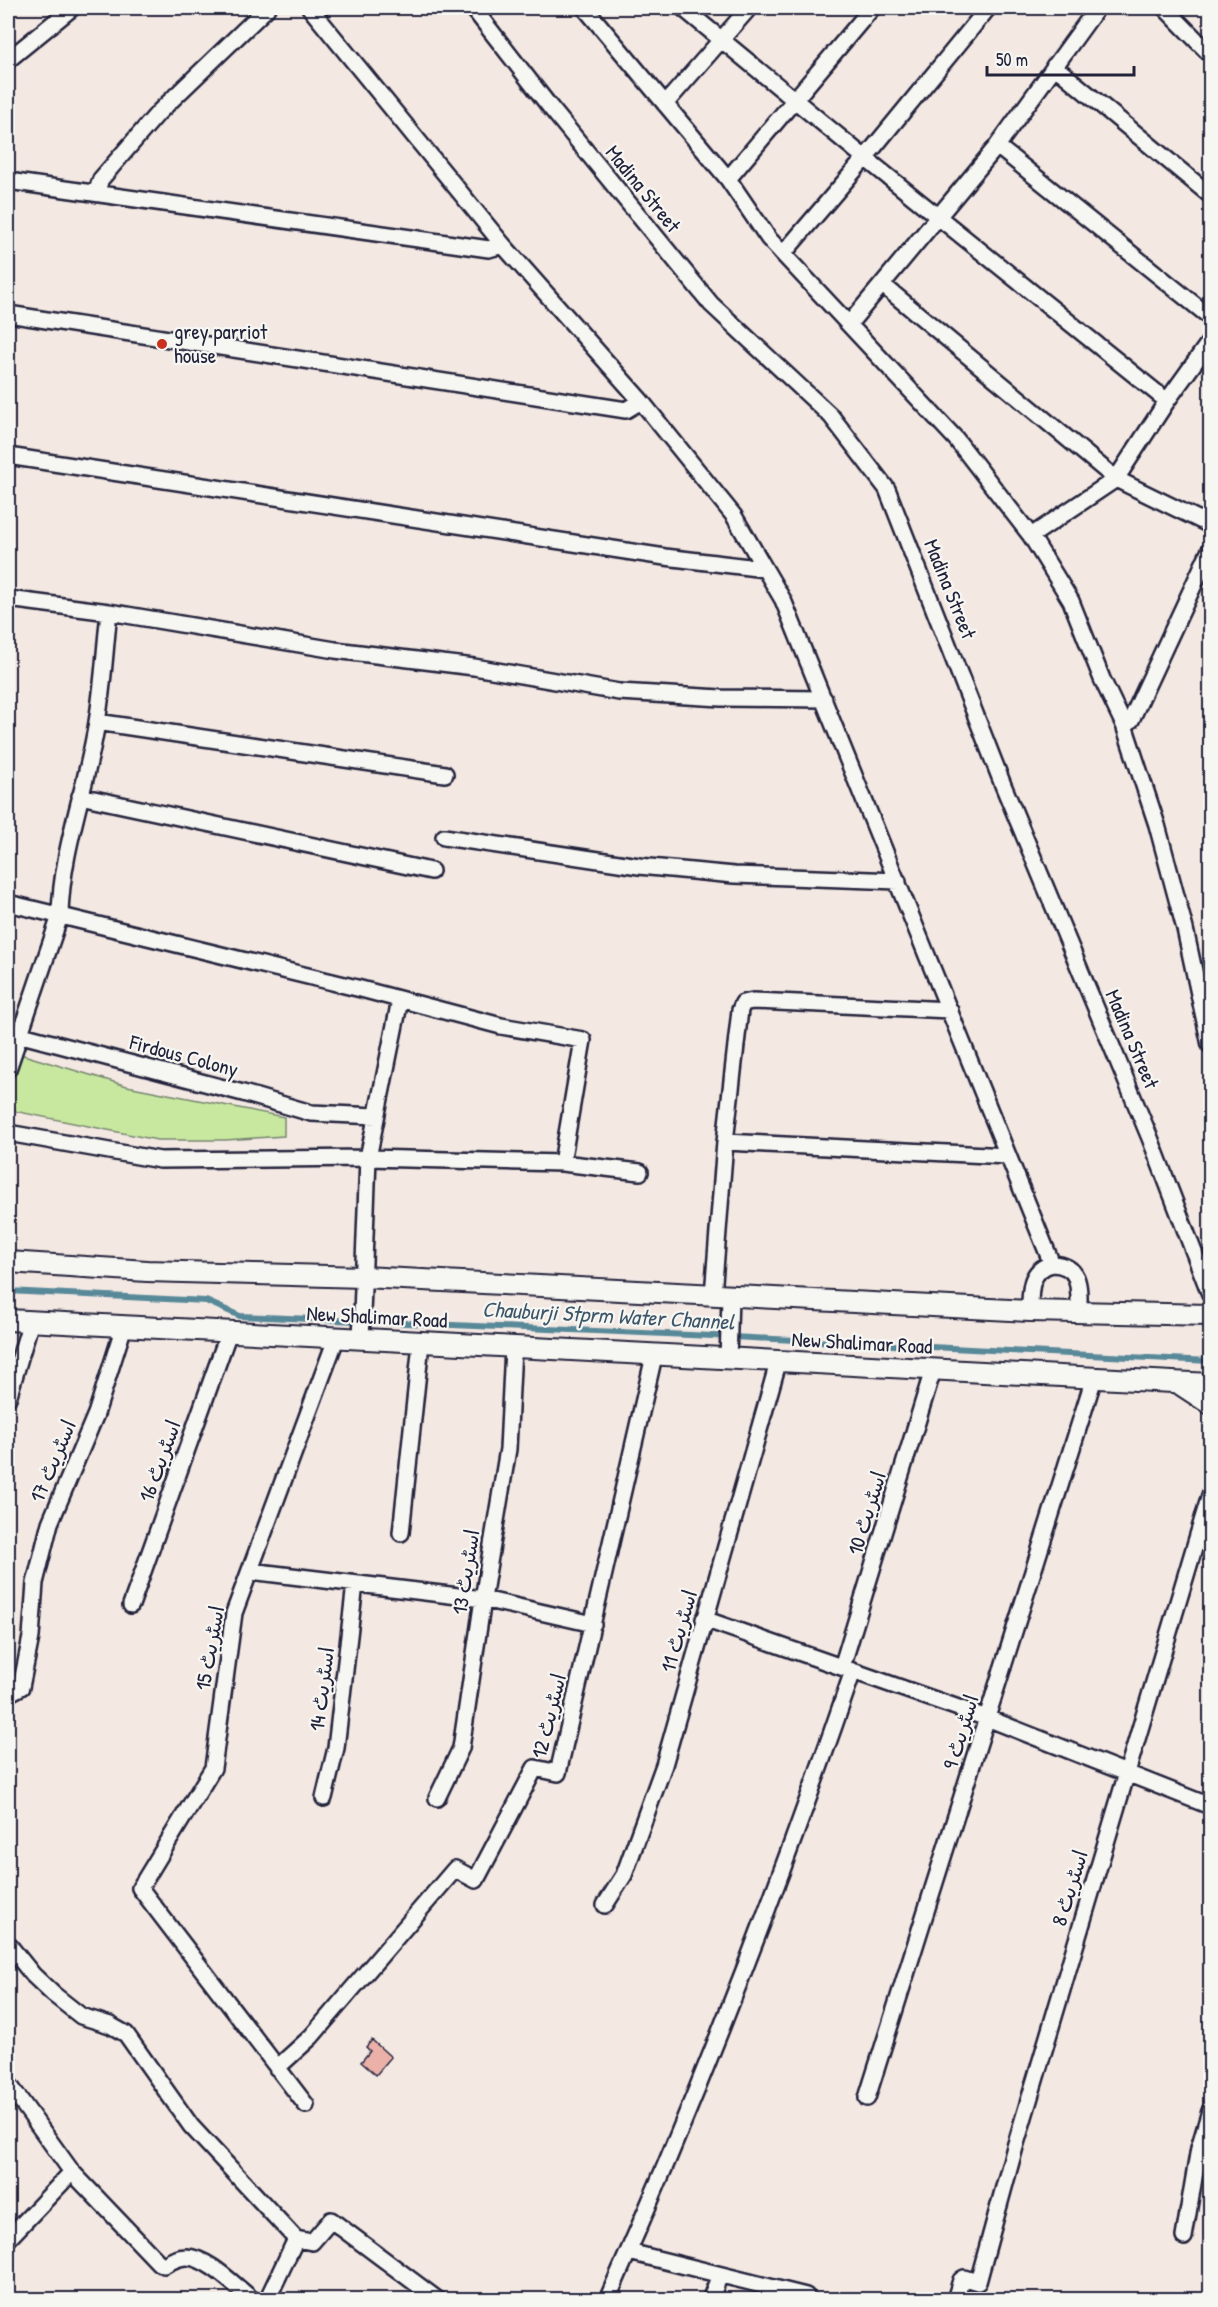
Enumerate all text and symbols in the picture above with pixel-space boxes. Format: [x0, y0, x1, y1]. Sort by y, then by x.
scale bar [987, 39, 1134, 77]
text: 50 m [996, 47, 1028, 72]
street label: Madina Street [599, 139, 688, 239]
place label: grey parriot house [174, 317, 268, 370]
marker: grey parriot house [155, 337, 169, 351]
street label: Madina Street [917, 535, 984, 644]
street label: Madina Street [1099, 985, 1167, 1094]
street label: Firdous Colony [126, 1027, 242, 1084]
water label: Chauburji Stprm Water Channel [481, 1293, 736, 1337]
street label: New Shalimar Road [306, 1298, 448, 1335]
street label: New Shalimar Road [791, 1324, 933, 1361]
street label: اسٹریٹ 17 [22, 1415, 83, 1506]
street label: اسٹریٹ 16 [131, 1416, 188, 1506]
street label: اسٹریٹ 10 [840, 1468, 893, 1558]
street label: اسٹریٹ 13 [444, 1527, 487, 1617]
street label: اسٹریٹ 11 [653, 1586, 704, 1675]
street label: اسٹریٹ 15 [188, 1603, 231, 1692]
street label: اسٹریٹ 14 [302, 1645, 341, 1733]
street label: اسٹریٹ 12 [524, 1670, 573, 1761]
street label: اسٹریٹ 9 [935, 1691, 986, 1773]
street label: اسٹریٹ 8 [1044, 1846, 1095, 1929]

